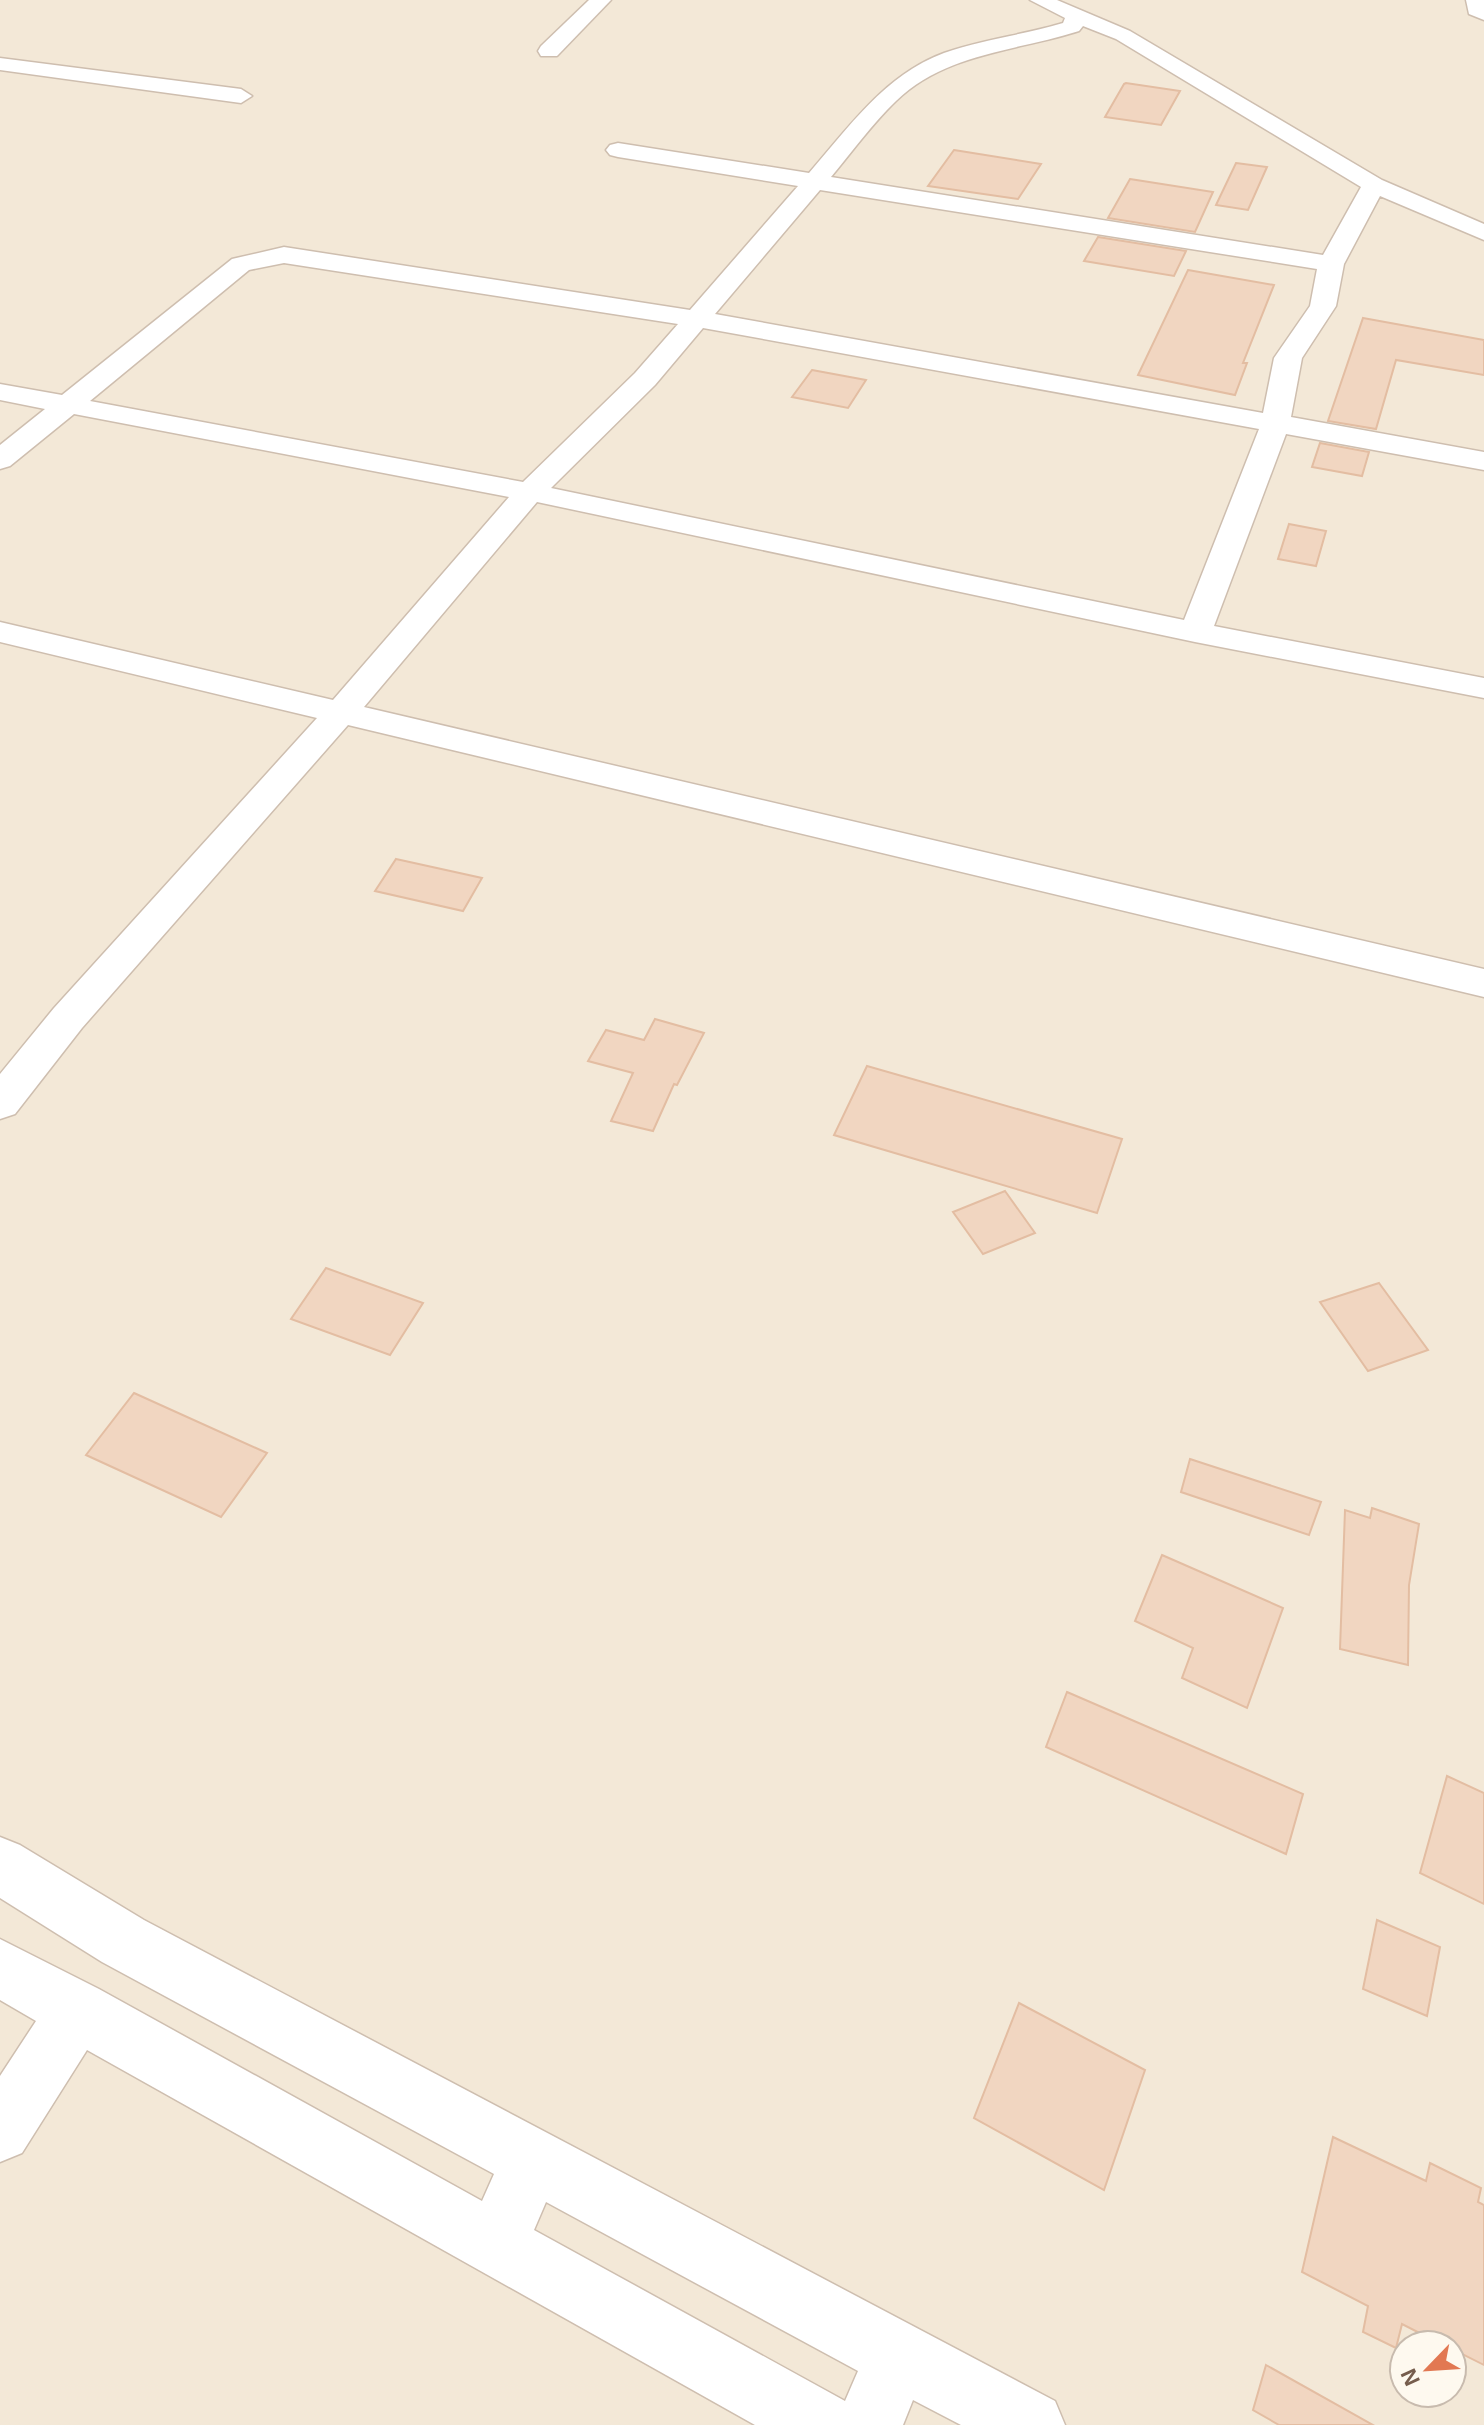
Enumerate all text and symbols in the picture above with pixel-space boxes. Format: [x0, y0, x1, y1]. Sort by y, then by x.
north arrow [1388, 2329, 1468, 2409]
text: N [1396, 2365, 1425, 2390]

